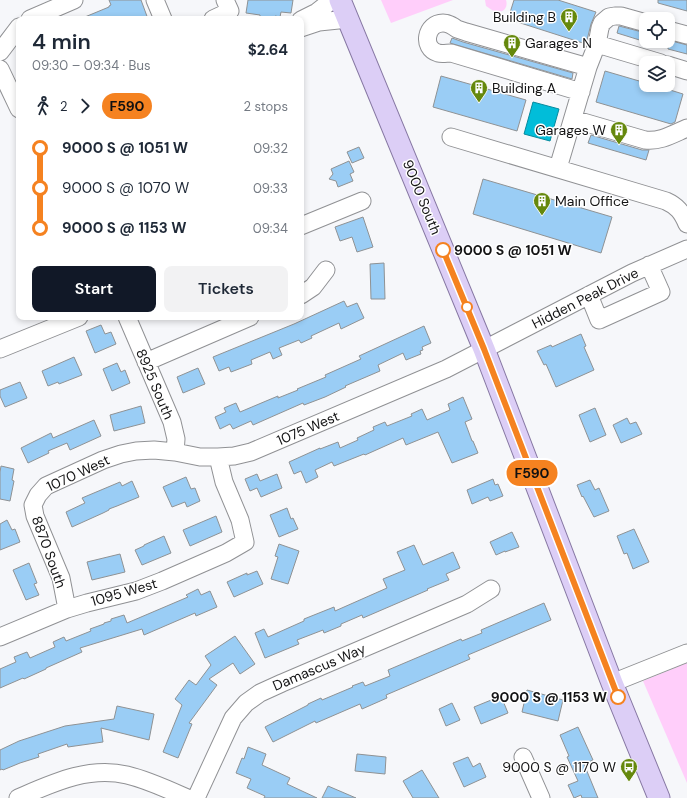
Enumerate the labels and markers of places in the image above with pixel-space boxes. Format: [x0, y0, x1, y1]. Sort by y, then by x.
building icon: Building B [559, 7, 579, 32]
place label: Building B [493, 8, 556, 26]
building icon: Garages N [502, 33, 522, 58]
place label: Garages N [525, 34, 592, 52]
building icon: Building A [469, 78, 489, 103]
place label: Building A [492, 79, 556, 97]
building icon: Garages W [609, 120, 629, 145]
place label: Garages W [535, 121, 606, 139]
building icon: Main Office [532, 191, 552, 216]
place label: Main Office [555, 192, 629, 210]
place label: 9000 S @ 1051 W [454, 241, 572, 259]
marker: 9000 S @ 1051 W [435, 242, 451, 258]
unlabelled marker [461, 301, 473, 313]
place label: 9000 S @ 1153 W [491, 688, 607, 706]
marker: 9000 S @ 1153 W [610, 689, 626, 705]
bus stop icon: 9000 S @ 1170 W [619, 757, 639, 782]
place label: 9000 S @ 1170 W [502, 758, 616, 776]

